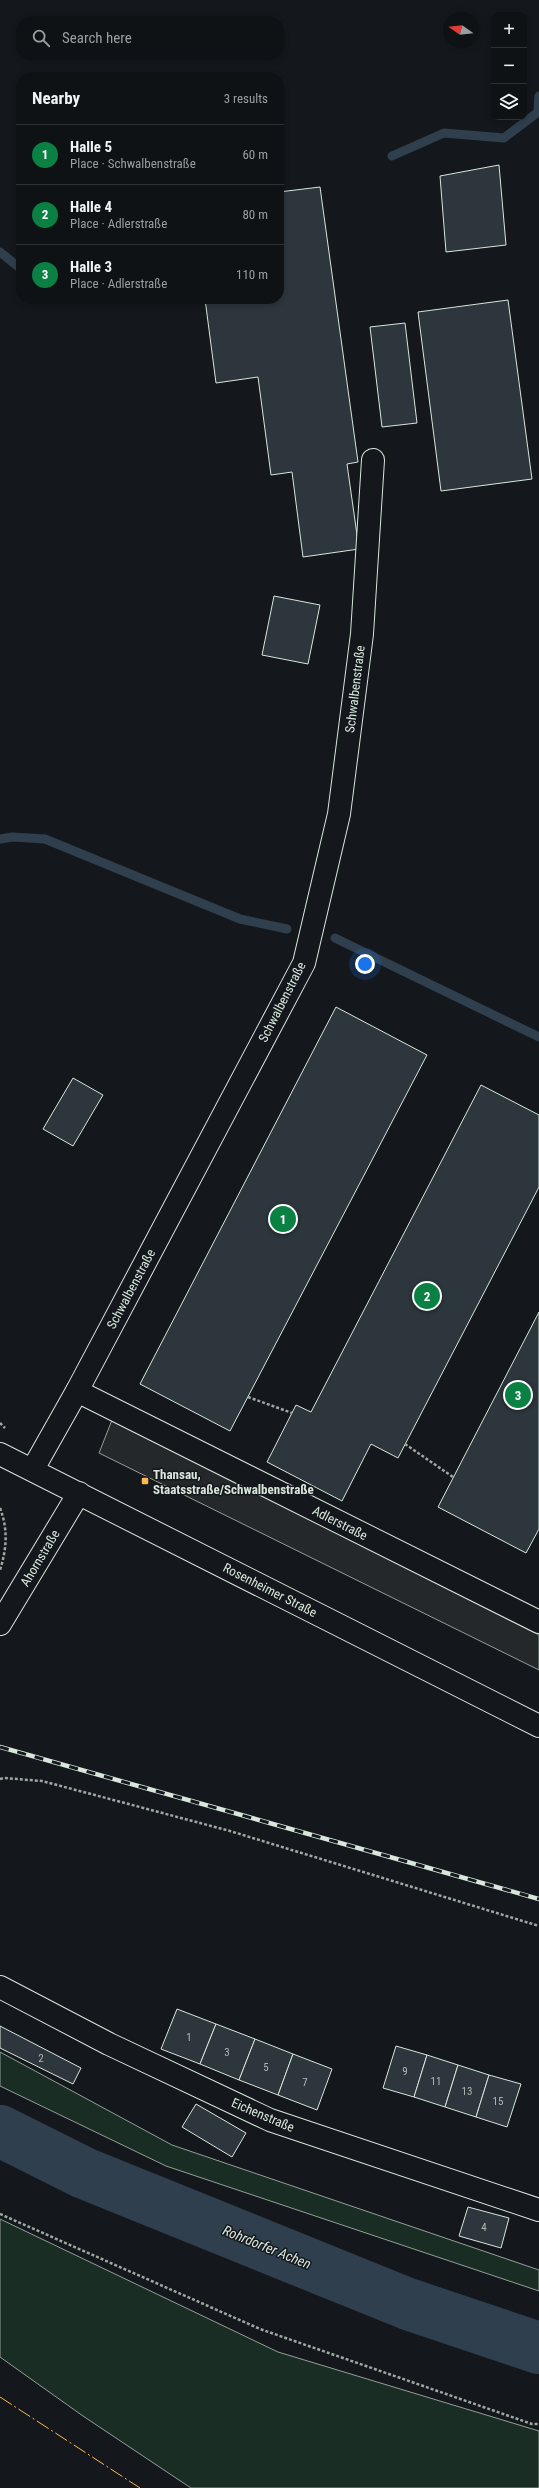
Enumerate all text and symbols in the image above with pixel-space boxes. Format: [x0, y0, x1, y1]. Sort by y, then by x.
north arrow [443, 12, 479, 48]
map controls [491, 12, 527, 120]
button: + [491, 12, 527, 48]
search box [16, 16, 284, 60]
icon: search [30, 27, 52, 49]
text: Search here [62, 29, 132, 47]
button: − [491, 48, 527, 84]
button: layers [491, 84, 527, 120]
text: Nearby [32, 88, 80, 108]
text: 3 results [224, 91, 268, 106]
text: Halle 5 [70, 138, 112, 156]
text: 1 [42, 147, 48, 162]
text: 60 m [242, 147, 268, 162]
text: Place · Schwalbenstraße [70, 156, 196, 171]
text: Halle 4 [70, 198, 112, 216]
text: 2 [42, 207, 48, 222]
text: 80 m [242, 207, 268, 222]
text: Place · Adlerstraße [70, 216, 167, 231]
text: Halle 3 [70, 258, 112, 276]
text: 3 [42, 267, 48, 282]
text: 110 m [236, 267, 268, 282]
text: Place · Adlerstraße [70, 276, 167, 291]
street label: Schwalbenstraße [342, 644, 368, 734]
your location [355, 954, 375, 974]
street label: Schwalbenstraße [255, 959, 309, 1045]
pin: 1 [270, 1204, 296, 1234]
street label: Schwalbenstraße [104, 1247, 158, 1331]
pin: 2 [414, 1281, 440, 1311]
pin: 3 [505, 1380, 531, 1410]
place label: Thansau, Staatsstraße/Schwalbenstraße [153, 1467, 314, 1497]
marker: Thansau, Staatsstraße/Schwalbenstraße [140, 1476, 150, 1486]
street label: Adlerstraße [310, 1503, 370, 1543]
street label: Ahornstraße [17, 1527, 63, 1589]
street label: Rosenheimer Straße [221, 1560, 319, 1620]
house number: 1 [186, 2031, 192, 2044]
house number: 3 [224, 2046, 230, 2059]
house number: 2 [38, 2052, 44, 2065]
house number: 5 [263, 2061, 269, 2074]
house number: 9 [402, 2065, 408, 2078]
house number: 11 [431, 2075, 441, 2088]
house number: 7 [302, 2076, 308, 2089]
house number: 13 [462, 2085, 472, 2098]
street label: Eichenstraße [229, 2095, 297, 2135]
house number: 15 [493, 2095, 503, 2108]
house number: 4 [481, 2221, 487, 2234]
water label: Rohrdorfer Achen [221, 2222, 313, 2272]

